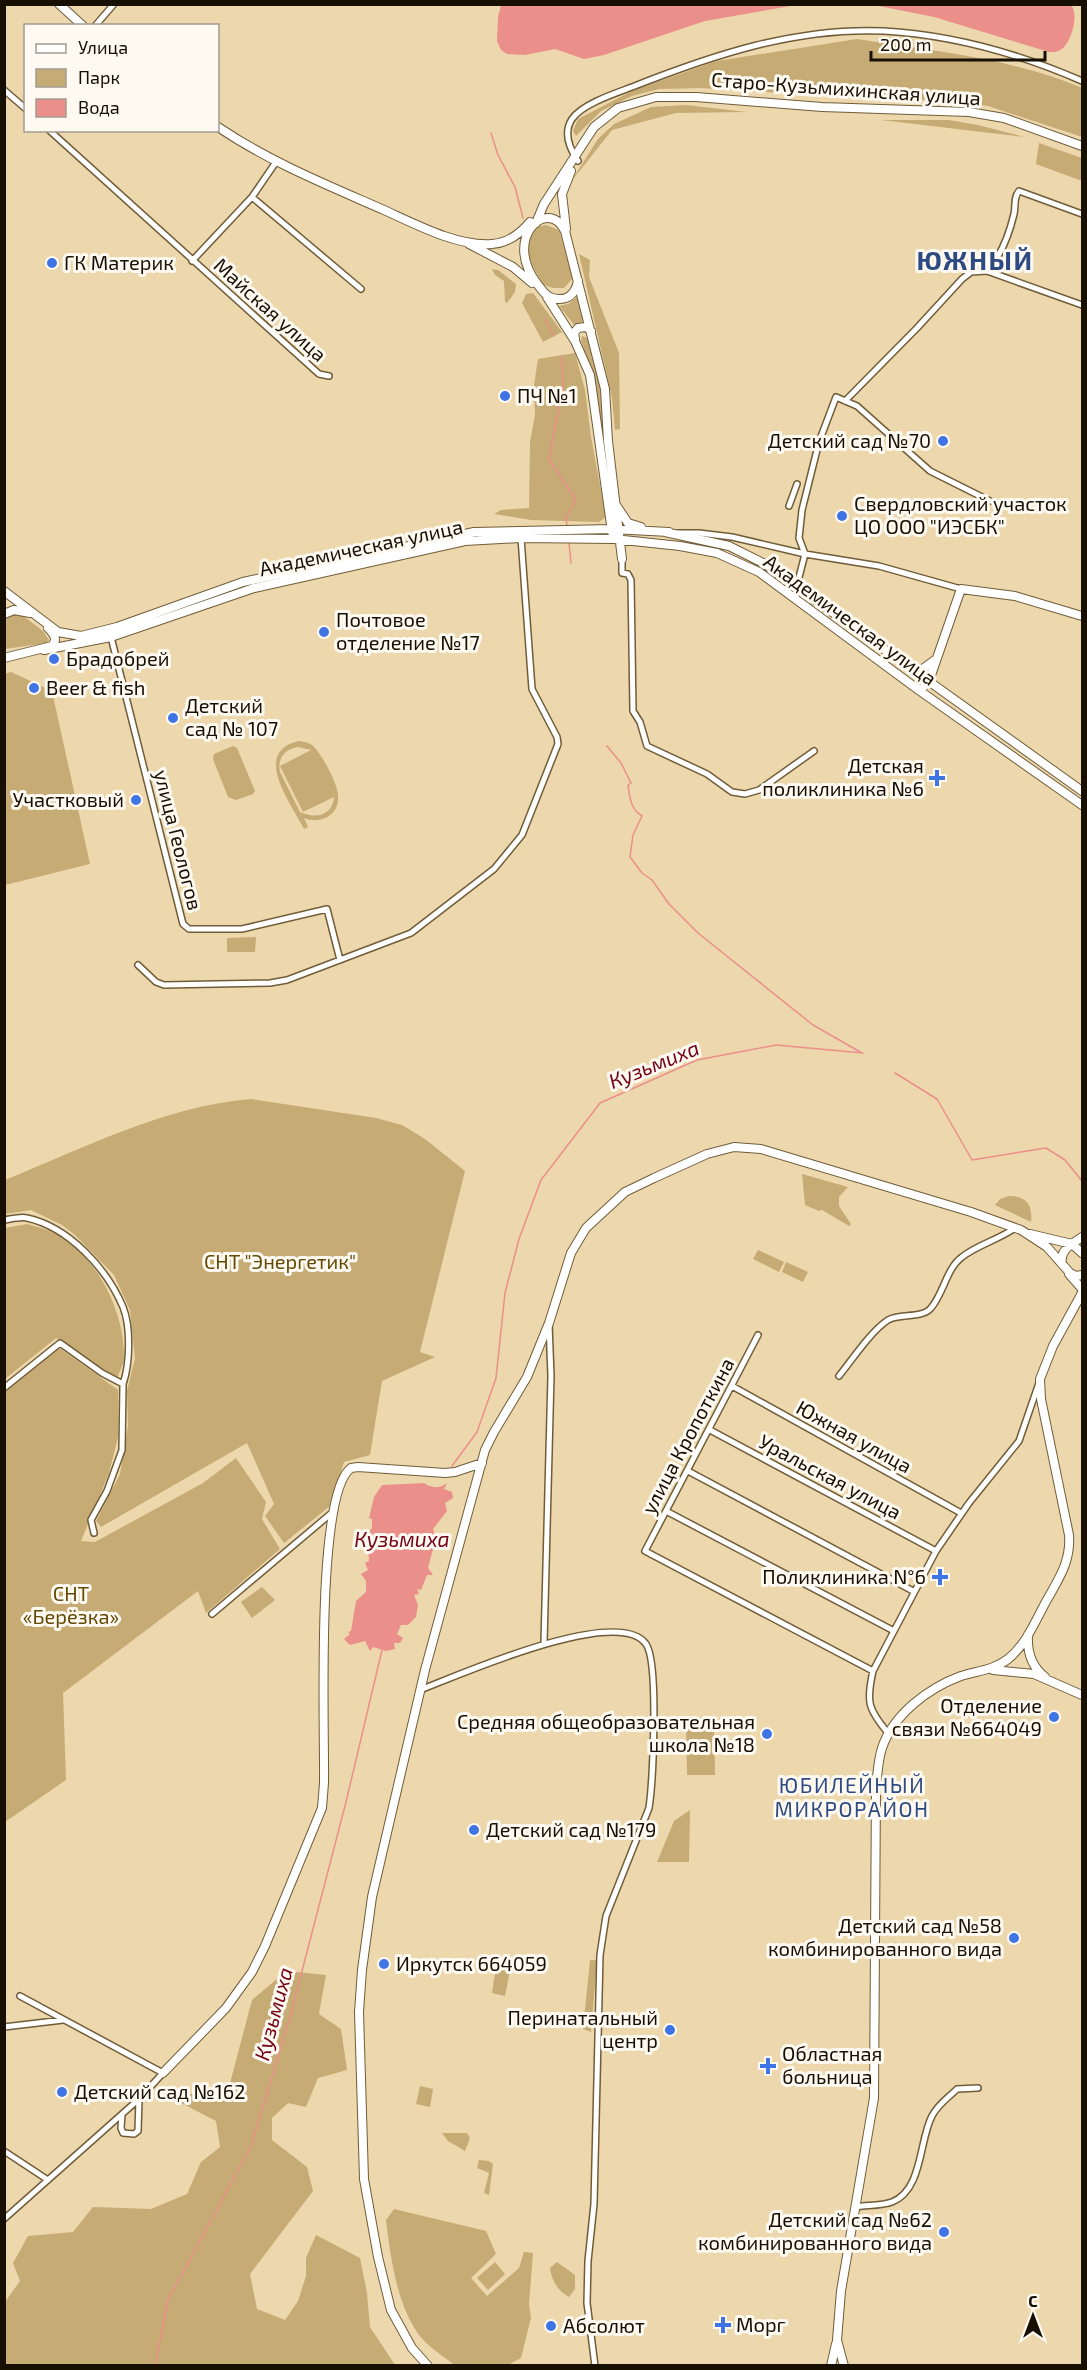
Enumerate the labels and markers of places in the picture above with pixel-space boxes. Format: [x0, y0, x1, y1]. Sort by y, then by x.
place label: ГК Материк [64, 250, 174, 274]
marker: ГК Материк [45, 256, 59, 270]
place label: ПЧ №1 [517, 383, 577, 407]
marker: ПЧ №1 [498, 389, 512, 403]
place label: Детский сад №70 [768, 428, 931, 452]
marker: Детский сад №70 [936, 434, 950, 448]
place label: Свердловский участок ЦО ООО "ИЭСБК" [854, 491, 1067, 538]
marker: Свердловский участок ЦО ООО "ИЭСБК" [835, 509, 849, 523]
place label: Почтовое отделение №17 [336, 607, 480, 654]
marker: Почтовое отделение №17 [317, 625, 331, 639]
place label: Брадобрей [66, 646, 169, 670]
marker: Брадобрей [47, 652, 61, 666]
place label: Beer & fish [46, 675, 145, 699]
marker: Beer & fish [27, 681, 41, 695]
place label: Детский сад № 107 [185, 693, 278, 740]
marker: Детский сад № 107 [166, 711, 180, 725]
place label: Детская поликлиника №6 [762, 753, 924, 800]
marker: Детская поликлиника №6 [928, 769, 946, 787]
place label: Участковый [12, 787, 124, 811]
marker: Участковый [129, 793, 143, 807]
place label: Поликлиника N°6 [762, 1564, 926, 1588]
marker: Поликлиника N°6 [931, 1568, 949, 1586]
place label: Отделение связи №664049 [892, 1693, 1042, 1740]
place label: Средняя общеобразовательная школа №18 [457, 1709, 755, 1756]
marker: Отделение связи №664049 [1047, 1710, 1061, 1724]
marker: Средняя общеобразовательная школа №18 [760, 1727, 774, 1741]
place label: Детский сад №179 [486, 1817, 656, 1841]
marker: Детский сад №179 [467, 1823, 481, 1837]
place label: Детский сад №58 комбинированного вида [768, 1913, 1002, 1960]
marker: Детский сад №58 комбинированного вида [1007, 1931, 1021, 1945]
place label: Иркутск 664059 [396, 1951, 547, 1976]
marker: Иркутск 664059 [377, 1957, 391, 1971]
place label: Перинатальный центр [508, 2005, 658, 2052]
marker: Перинатальный центр [663, 2023, 677, 2037]
place label: Областная больница [782, 2041, 882, 2088]
marker: Областная больница [759, 2057, 777, 2075]
place label: Детский сад №162 [74, 2079, 245, 2103]
marker: Детский сад №162 [55, 2085, 69, 2099]
place label: Детский сад №62 комбинированного вида [698, 2207, 932, 2254]
marker: Детский сад №62 комбинированного вида [937, 2225, 951, 2239]
place label: Морг [736, 2312, 786, 2336]
place label: Абсолют [563, 2313, 645, 2337]
marker: Морг [714, 2316, 732, 2334]
marker: Абсолют [544, 2319, 558, 2333]

